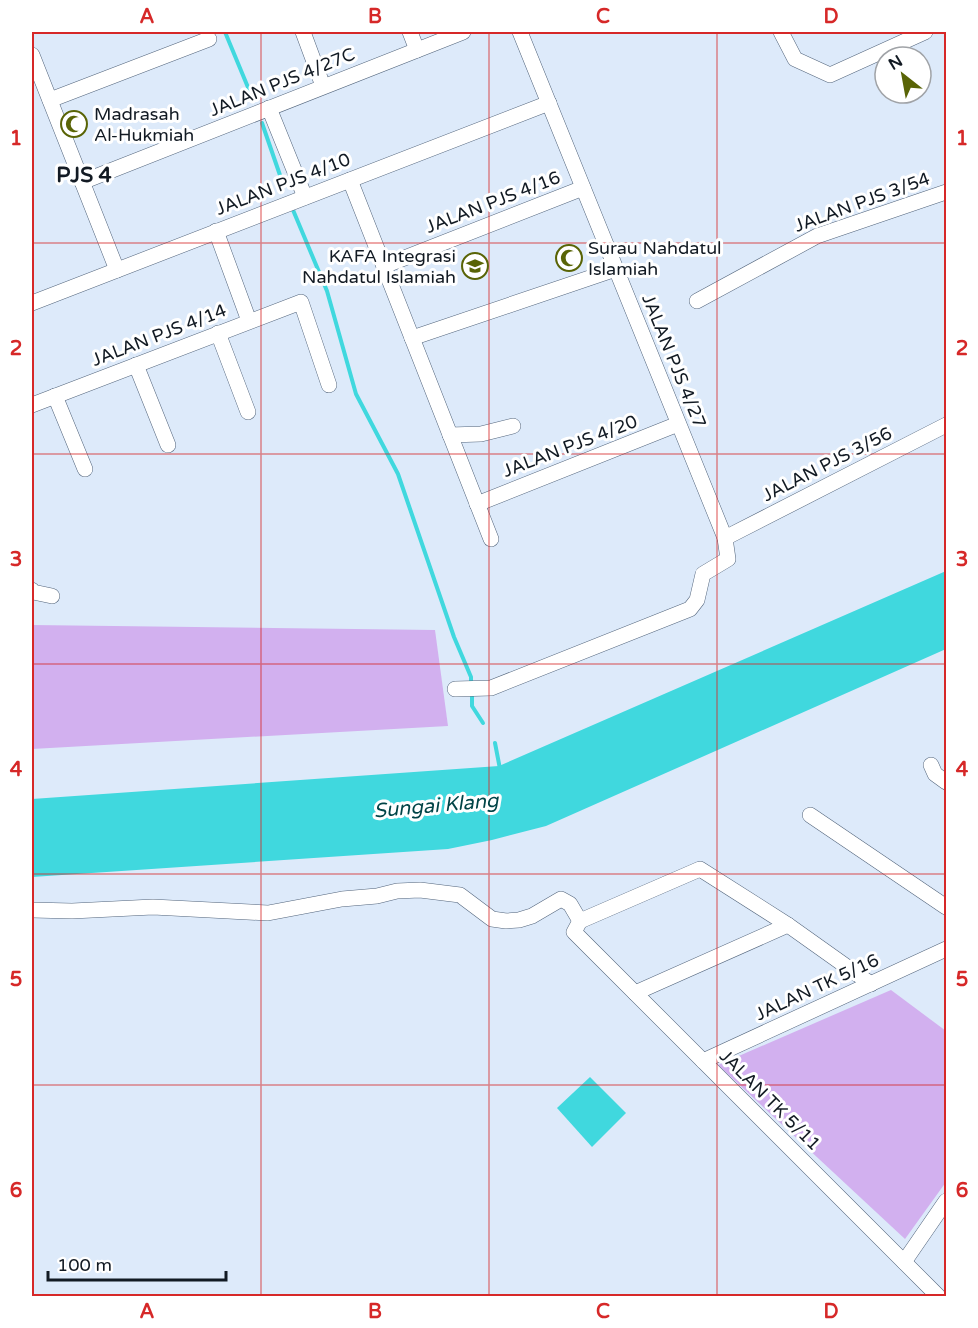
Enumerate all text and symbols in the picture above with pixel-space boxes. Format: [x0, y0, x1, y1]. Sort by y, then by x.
text: A [140, 5, 155, 29]
text: B [368, 5, 382, 29]
text: C [596, 5, 610, 29]
text: D [823, 5, 839, 29]
street label: JALAN PJS 4/27C [206, 43, 358, 121]
north arrow [873, 45, 933, 105]
text: N [885, 51, 906, 75]
place label: Madrasah Al-Hukmiah [94, 103, 194, 146]
mosque icon: Madrasah Al-Hukmiah [59, 109, 89, 139]
text: 1 [10, 127, 22, 151]
text: 1 [956, 127, 968, 151]
street label: JALAN PJS 4/10 [213, 148, 353, 220]
district label: PJS 4 [56, 163, 112, 188]
street label: JALAN PJS 4/16 [423, 166, 563, 238]
street label: JALAN PJS 3/54 [791, 167, 933, 237]
place label: Surau Nahdatul Islamiah [588, 237, 722, 280]
mosque icon: Surau Nahdatul Islamiah [554, 243, 584, 273]
place label: KAFA Integrasi Nahdatul Islamiah [302, 245, 456, 288]
school or university icon: KAFA Integrasi Nahdatul Islamiah [460, 251, 490, 281]
street label: JALAN PJS 4/27 [637, 291, 711, 431]
street label: JALAN PJS 4/14 [89, 299, 229, 371]
text: 2 [10, 337, 22, 361]
text: 2 [956, 337, 968, 361]
street label: JALAN PJS 4/20 [500, 410, 640, 482]
street label: JALAN PJS 3/56 [759, 422, 895, 506]
text: 3 [10, 548, 22, 572]
text: 3 [956, 548, 968, 572]
text: 4 [10, 758, 23, 782]
text: 4 [956, 758, 969, 782]
water label: Sungai Klang [373, 788, 501, 823]
street label: JALAN TK 5/16 [752, 949, 882, 1025]
text: 5 [10, 968, 22, 992]
text: 5 [956, 968, 968, 992]
street label: JALAN TK 5/11 [715, 1045, 825, 1155]
text: 6 [10, 1179, 22, 1203]
text: 6 [956, 1179, 968, 1203]
scale bar [48, 1244, 226, 1282]
text: 100 m [57, 1254, 112, 1276]
text: A [140, 1300, 155, 1324]
text: B [368, 1300, 382, 1324]
text: C [596, 1300, 610, 1324]
text: D [823, 1300, 839, 1324]

